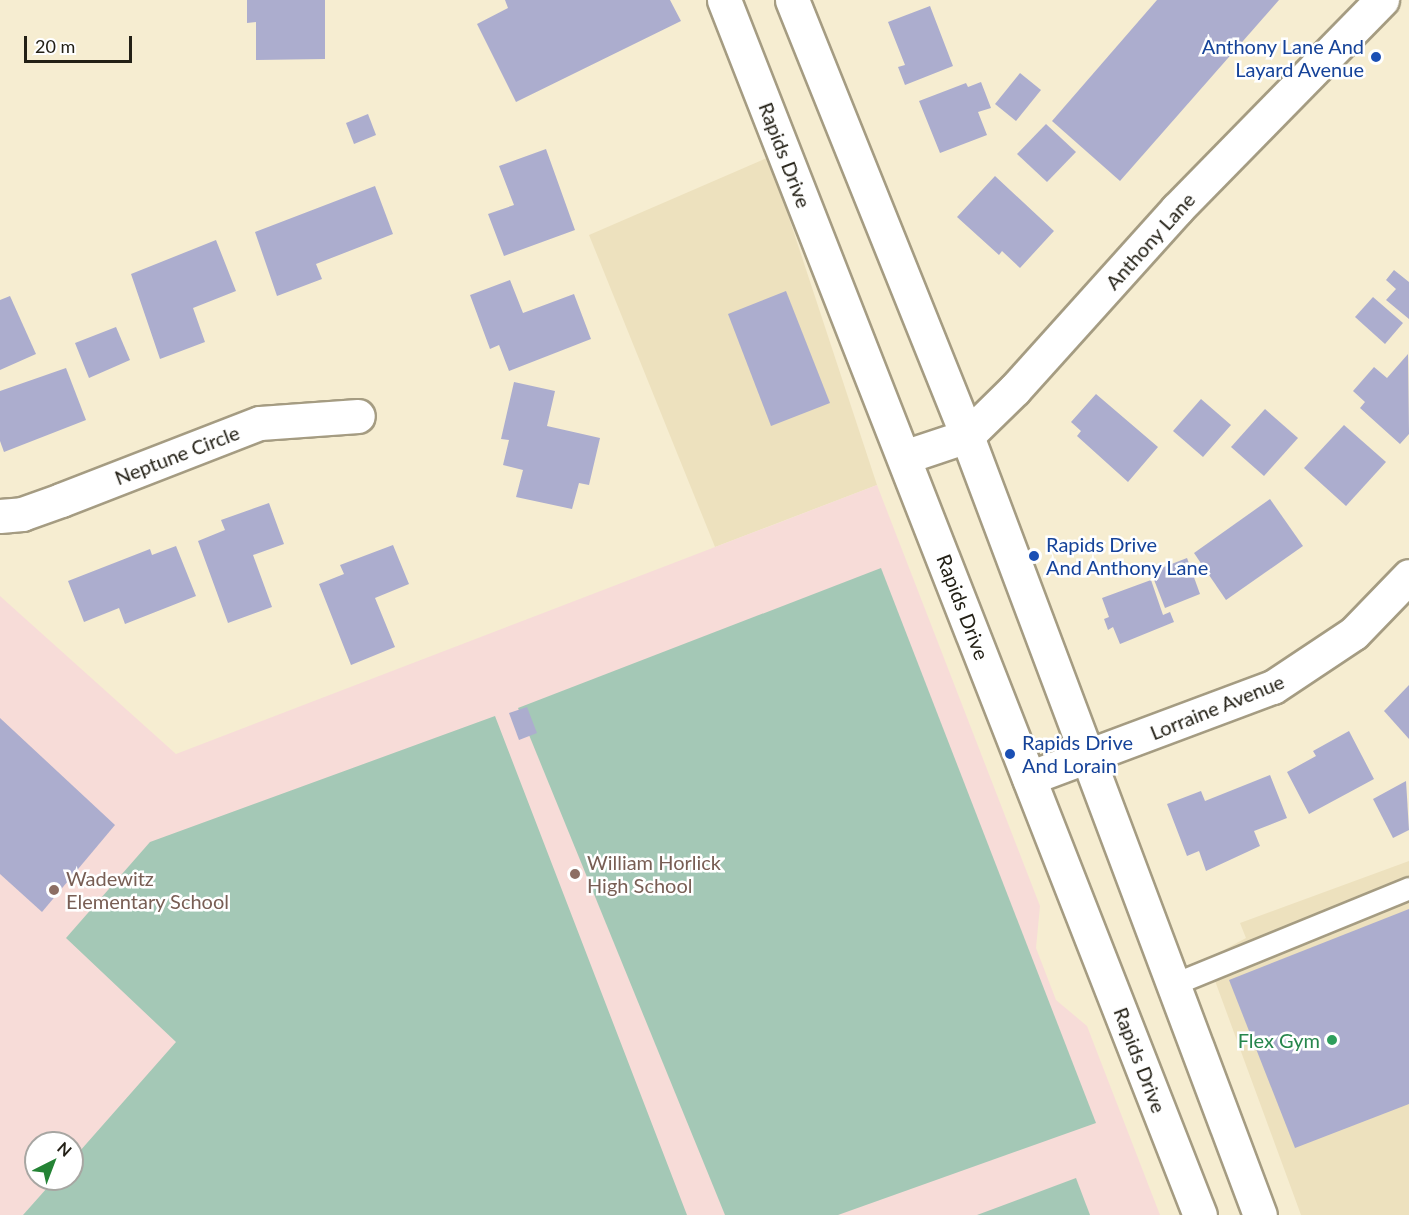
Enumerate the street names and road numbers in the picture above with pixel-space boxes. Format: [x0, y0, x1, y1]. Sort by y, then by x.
street label: Rapids Drive [754, 99, 816, 211]
street label: Anthony Lane [1100, 187, 1200, 295]
street label: Neptune Circle [111, 420, 243, 490]
street label: Rapids Drive [932, 551, 994, 663]
street label: Lorraine Avenue [1146, 669, 1288, 745]
street label: Rapids Drive [1109, 1004, 1171, 1116]

